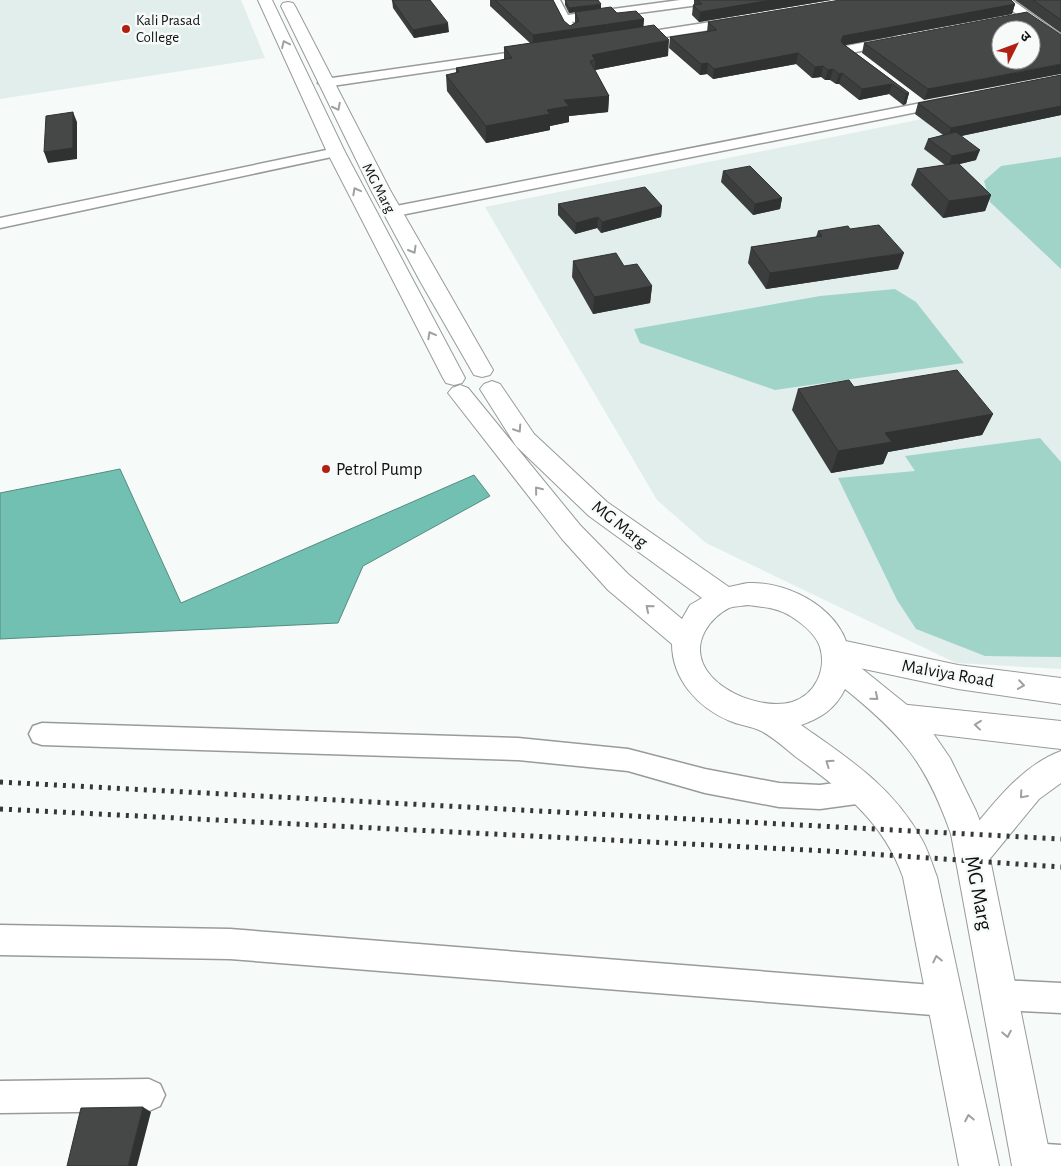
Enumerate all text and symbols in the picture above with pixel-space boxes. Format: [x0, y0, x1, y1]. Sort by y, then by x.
place label: Kali Prasad College [136, 13, 200, 45]
north arrow [991, 20, 1041, 70]
marker: Kali Prasad College [120, 23, 132, 35]
text: उ [1017, 29, 1033, 45]
one-way arrow [281, 40, 292, 49]
one-way arrow [331, 102, 341, 111]
street label: MG Marg [359, 161, 398, 216]
one-way arrow [352, 187, 362, 196]
one-way arrow [407, 245, 417, 254]
one-way arrow [427, 331, 437, 340]
one-way arrow [512, 424, 522, 433]
place label: Petrol Pump [336, 461, 422, 479]
marker: Petrol Pump [320, 463, 332, 475]
one-way arrow [535, 487, 543, 496]
street label: MG Marg [588, 498, 651, 552]
one-way arrow [646, 605, 655, 613]
street label: Malviya Road [900, 657, 995, 691]
one-way arrow [1017, 679, 1025, 690]
one-way arrow [869, 692, 878, 700]
one-way arrow [973, 720, 981, 731]
one-way arrow [826, 760, 835, 769]
one-way arrow [1020, 790, 1029, 799]
street label: MG Marg [961, 854, 996, 933]
one-way arrow [932, 955, 942, 963]
one-way arrow [1001, 1030, 1011, 1039]
one-way arrow [964, 1114, 975, 1123]

